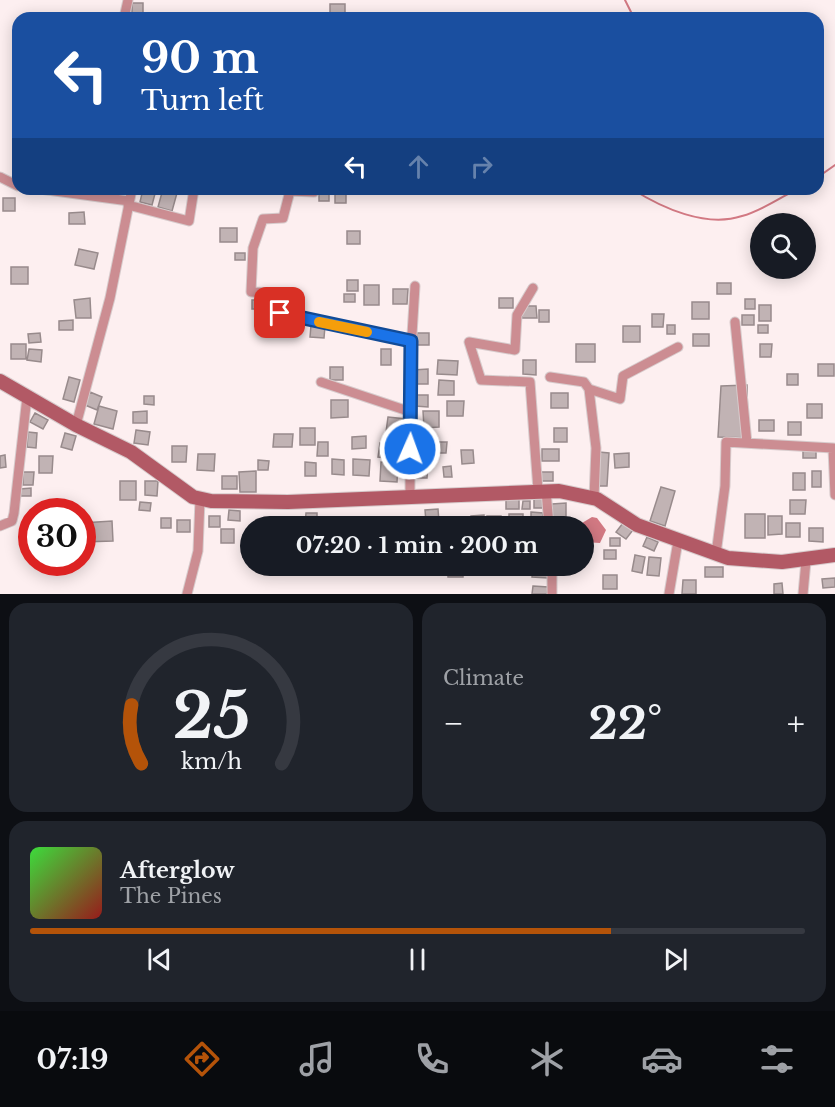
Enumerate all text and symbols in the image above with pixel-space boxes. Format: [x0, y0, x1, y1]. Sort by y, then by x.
text: 90 m [141, 32, 259, 84]
icon: left [42, 36, 120, 114]
text: Turn left [141, 84, 264, 117]
icon: left [339, 150, 372, 183]
icon: ahead [402, 150, 435, 183]
icon: right [465, 150, 498, 183]
map controls [750, 213, 816, 279]
button: search [750, 213, 816, 279]
pin [254, 287, 305, 338]
icon: arrive [263, 296, 296, 329]
position arrow [378, 417, 442, 481]
speed limit sign: 30 [18, 498, 96, 576]
text: 07:20 · 1 min · 200 m [296, 532, 538, 559]
text: Climate [443, 666, 524, 690]
text: 25 [172, 677, 250, 755]
text: 22° [589, 695, 662, 751]
text: − [443, 703, 464, 744]
text: + [787, 703, 805, 744]
text: km/h [181, 749, 242, 776]
text: Afterglow [120, 857, 235, 884]
text: The Pines [120, 884, 222, 908]
icon: previous [143, 943, 176, 976]
icon: pause [401, 943, 434, 976]
icon: next [659, 943, 692, 976]
icon: directions [181, 1038, 223, 1080]
icon: music [296, 1038, 338, 1080]
icon: phone [411, 1038, 453, 1080]
icon: climate [526, 1038, 568, 1080]
icon: car [641, 1038, 683, 1080]
icon: filters [756, 1038, 798, 1080]
text: 07:19 [37, 1043, 108, 1076]

